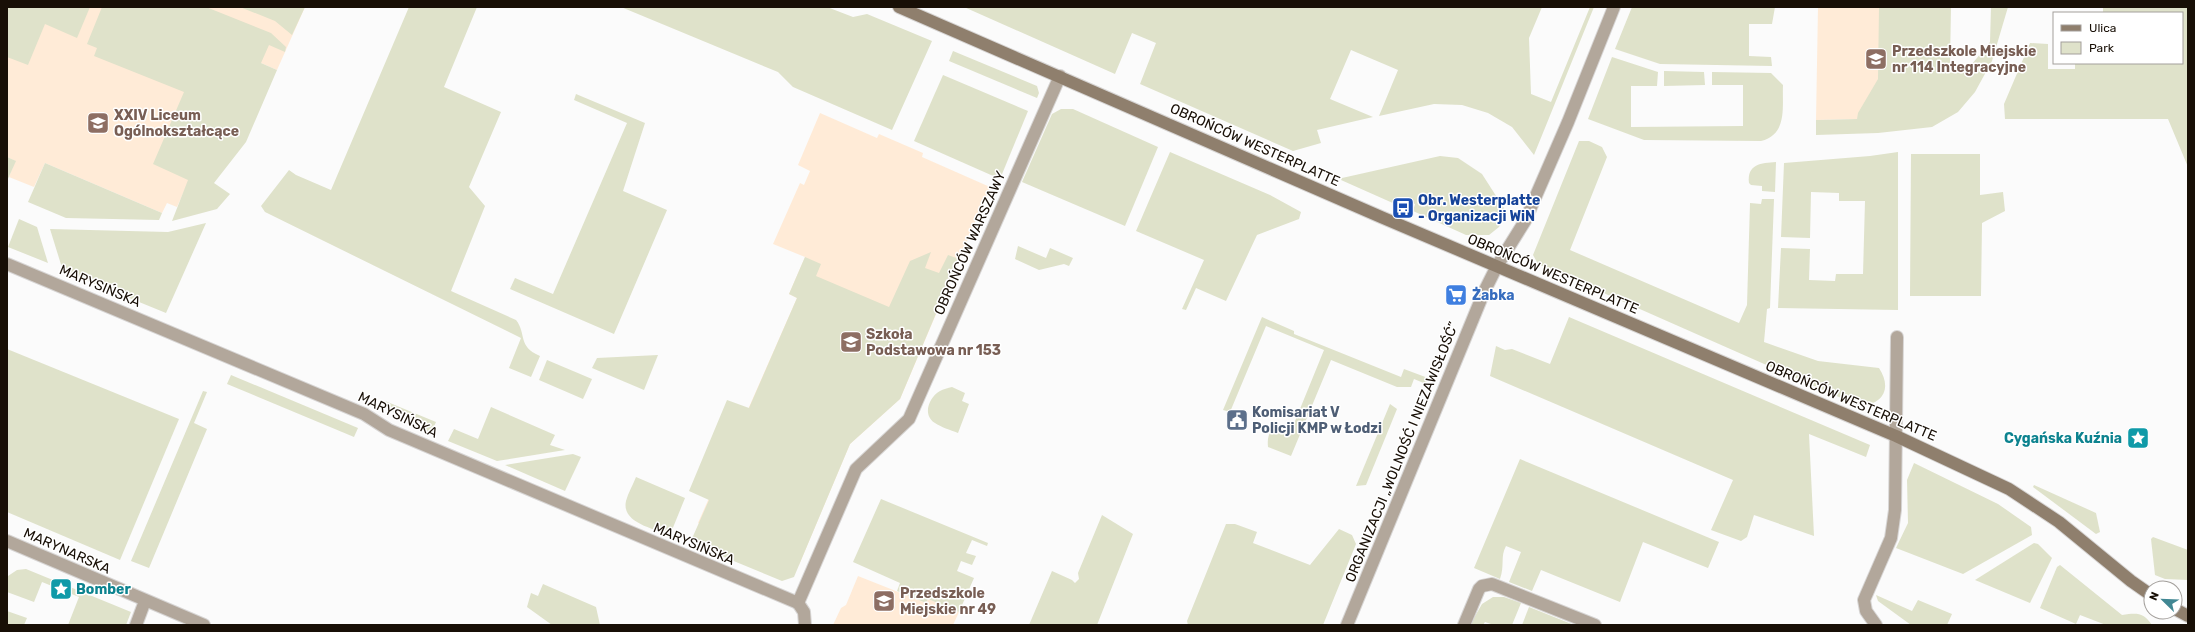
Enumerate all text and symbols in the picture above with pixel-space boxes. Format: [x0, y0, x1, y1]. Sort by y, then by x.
legend [2053, 12, 2183, 64]
text: Ulica [2089, 21, 2116, 35]
text: Park [2089, 41, 2115, 55]
place label: Przedszkole Miejskie nr 114 Integracyjne [1892, 43, 2036, 76]
school or university icon: Przedszkole Miejskie nr 114 Integracyjne [1863, 46, 1889, 72]
street label: OBROŃCÓW WESTERPLATTE [1167, 99, 1343, 190]
place label: XXIV Liceum Ogólnokształcące [114, 107, 239, 140]
school or university icon: XXIV Liceum Ogólnokształcące [85, 110, 111, 136]
street label: OBROŃCÓW WARSZAWY [930, 168, 1009, 318]
place label: Obr. Westerplatte - Organizacji WiN [1418, 192, 1540, 225]
bus stop icon: Obr. Westerplatte - Organizacji WiN [1390, 195, 1416, 221]
street label: OBROŃCÓW WESTERPLATTE [1465, 229, 1641, 318]
street label: MARYSIŃSKA [57, 260, 144, 311]
supermarket icon: Żabka [1443, 282, 1469, 308]
place label: Żabka [1472, 286, 1515, 304]
street label: ORGANIZACJI „WOLNOŚĆ I NIEZAWISŁOŚĆ” [1341, 319, 1462, 585]
place label: Szkoła Podstawowa nr 153 [866, 326, 1001, 359]
school or university icon: Szkoła Podstawowa nr 153 [838, 329, 864, 355]
street label: OBROŃCÓW WESTERPLATTE [1763, 356, 1939, 445]
street label: MARYSIŃSKA [355, 387, 442, 442]
place label: Komisariat V Policji KMP w Łodzi [1252, 404, 1382, 437]
public building icon: Komisariat V Policji KMP w Łodzi [1224, 407, 1250, 433]
place icon: Cygańska Kuźnia [2125, 425, 2151, 451]
place label: Cygańska Kuźnia [2004, 430, 2122, 447]
street label: MARYSIŃSKA [651, 518, 738, 569]
street label: MARYNARSKA [21, 524, 114, 578]
place icon: Bomber [48, 576, 74, 602]
north arrow [2143, 580, 2183, 620]
place label: Bomber [76, 581, 131, 598]
place label: Przedszkole Miejskie nr 49 [900, 585, 996, 618]
school or university icon: Przedszkole Miejskie nr 49 [871, 588, 897, 614]
text: N [2147, 590, 2162, 602]

